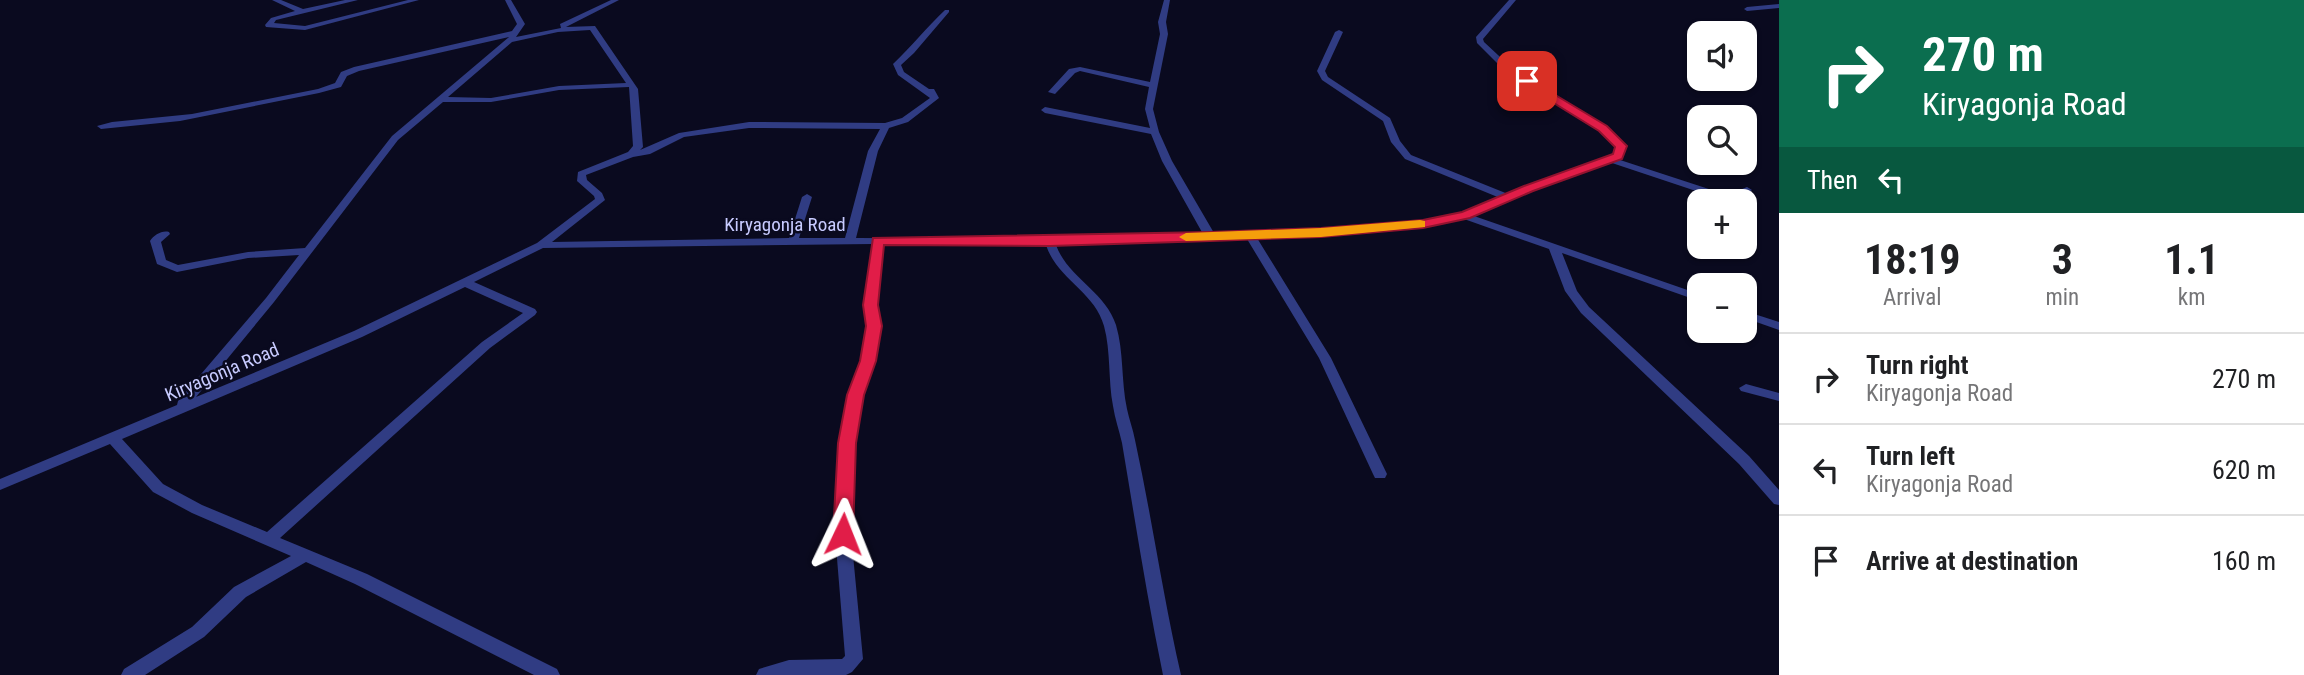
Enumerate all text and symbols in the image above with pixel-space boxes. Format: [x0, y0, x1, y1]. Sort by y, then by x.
map controls [1687, 21, 1757, 343]
button: sound [1687, 21, 1757, 91]
text: 270 m [1922, 26, 2044, 83]
icon: right [1807, 28, 1898, 119]
pin [1497, 51, 1557, 111]
icon: arrive [1508, 62, 1546, 100]
text: Kiryagonja Road [1922, 85, 2127, 123]
button: search [1687, 105, 1757, 175]
icon: left [1872, 161, 1910, 199]
text: Then [1807, 165, 1858, 195]
button: + [1687, 189, 1757, 259]
street label: Kiryagonja Road [724, 213, 846, 236]
text: 18:19 [1864, 235, 1960, 284]
text: 3 [2052, 235, 2073, 284]
text: 1.1 [2164, 235, 2219, 284]
button: − [1687, 273, 1757, 343]
text: Arrival [1883, 284, 1942, 311]
text: min [2045, 284, 2079, 311]
text: km [2178, 284, 2205, 311]
street label: Kiryagonja Road [162, 338, 282, 406]
text: Turn right [1866, 350, 1968, 380]
icon: right [1807, 360, 1845, 398]
text: 270 m [2212, 364, 2276, 394]
text: Kiryagonja Road [1866, 380, 2013, 407]
text: Turn left [1866, 441, 1955, 471]
icon: left [1807, 451, 1845, 489]
text: 620 m [2212, 455, 2276, 485]
text: Kiryagonja Road [1866, 471, 2013, 498]
position arrow [806, 497, 880, 571]
icon: arrive [1807, 542, 1845, 580]
text: Arrive at destination [1866, 546, 2078, 576]
text: 160 m [2212, 546, 2276, 576]

